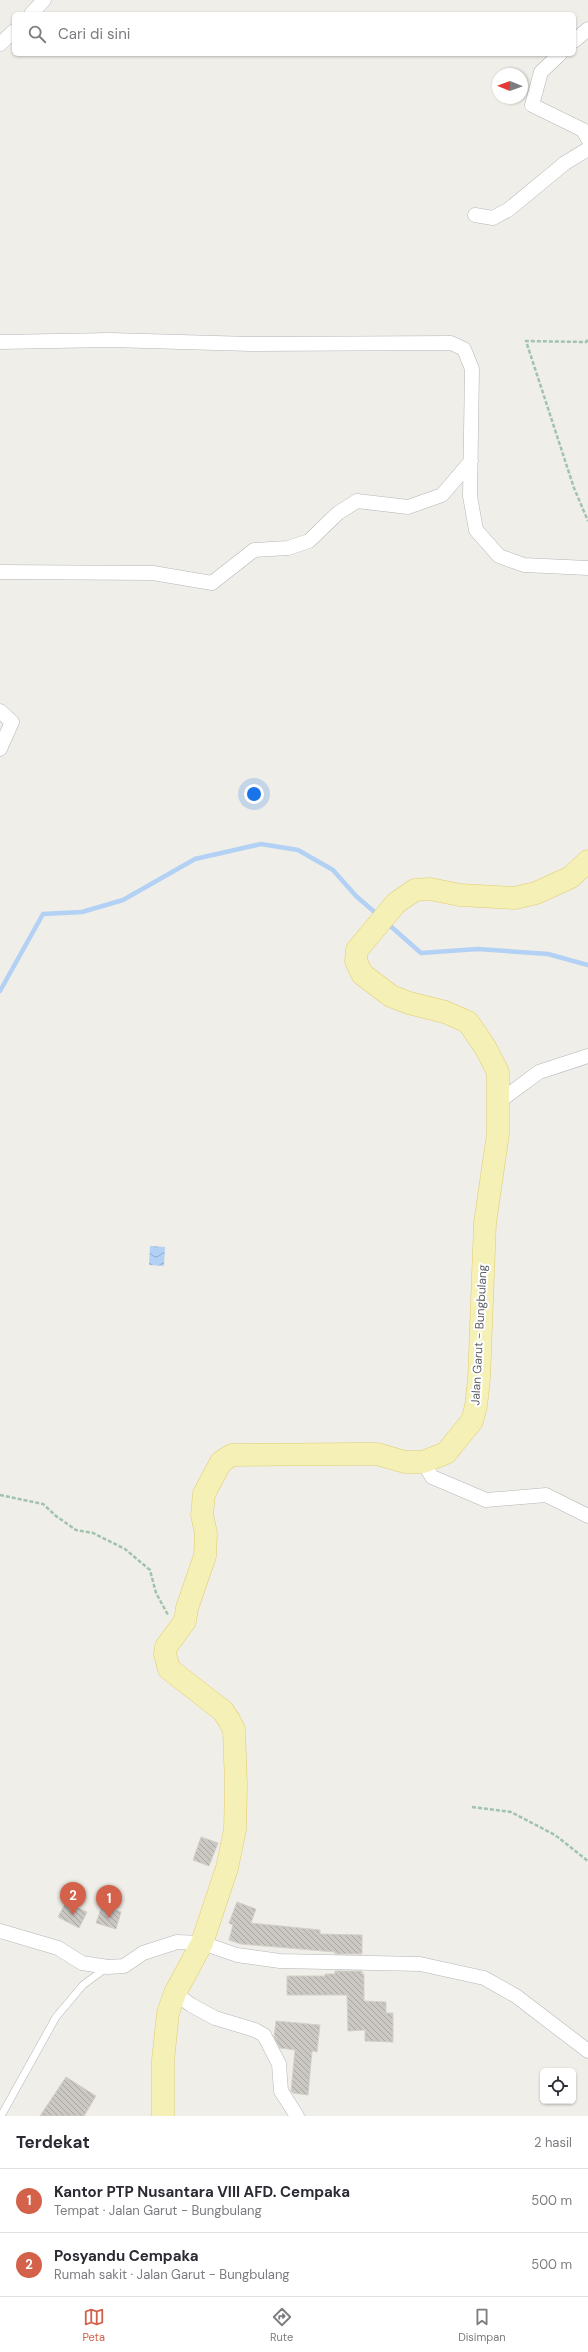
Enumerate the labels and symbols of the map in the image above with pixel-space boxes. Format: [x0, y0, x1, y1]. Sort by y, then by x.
north arrow [492, 68, 528, 104]
your location [244, 784, 264, 804]
street label: Jalan Garut - Bungbulang [467, 1264, 491, 1406]
pin: 2 [60, 1882, 86, 1915]
pin: 1 [96, 1885, 122, 1918]

